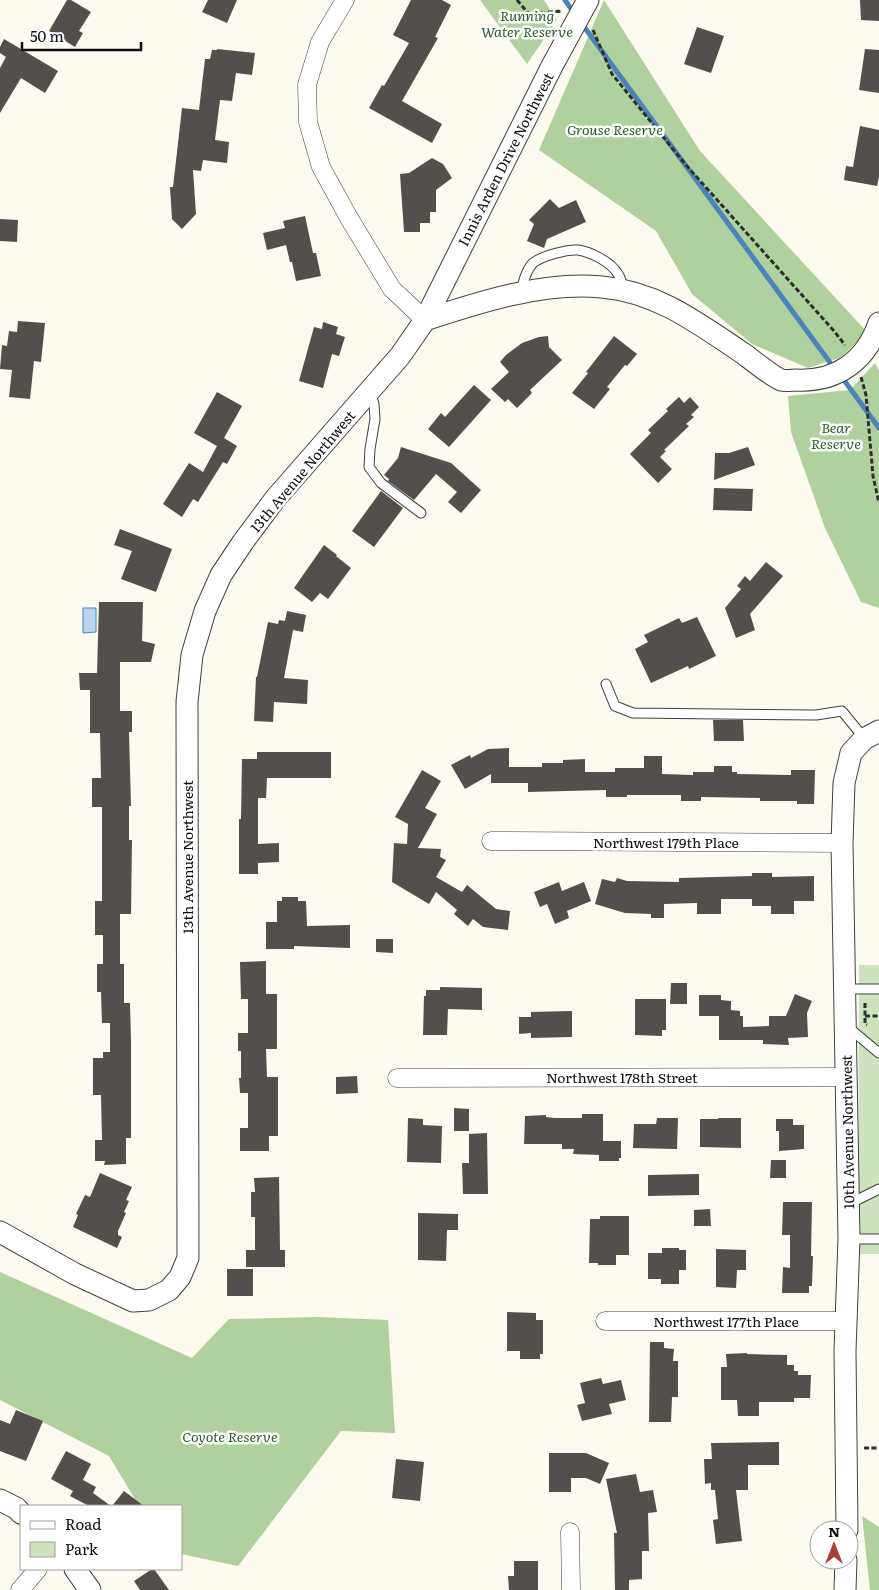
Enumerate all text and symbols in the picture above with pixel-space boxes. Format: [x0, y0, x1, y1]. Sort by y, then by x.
park label: Running Water Reserve [481, 5, 573, 41]
scale bar [22, 20, 141, 52]
text: 50 m [30, 24, 64, 47]
street label: Innis Arden Drive Northwest [452, 68, 558, 249]
park label: Grouse Reserve [567, 119, 663, 139]
street label: 13th Avenue Northwest [245, 405, 359, 536]
park label: Bear Reserve [811, 417, 861, 453]
street label: 13th Avenue Northwest [177, 780, 197, 934]
street label: Northwest 179th Place [593, 832, 739, 852]
street label: 10th Avenue Northwest [836, 1054, 858, 1209]
street label: Northwest 178th Street [546, 1067, 698, 1087]
street label: Northwest 177th Place [653, 1311, 799, 1331]
park label: Coyote Reserve [182, 1426, 278, 1446]
legend [20, 1505, 182, 1570]
text: Road [65, 1512, 101, 1535]
north arrow [809, 1520, 859, 1570]
text: N [828, 1521, 840, 1541]
text: Park [65, 1537, 99, 1560]

